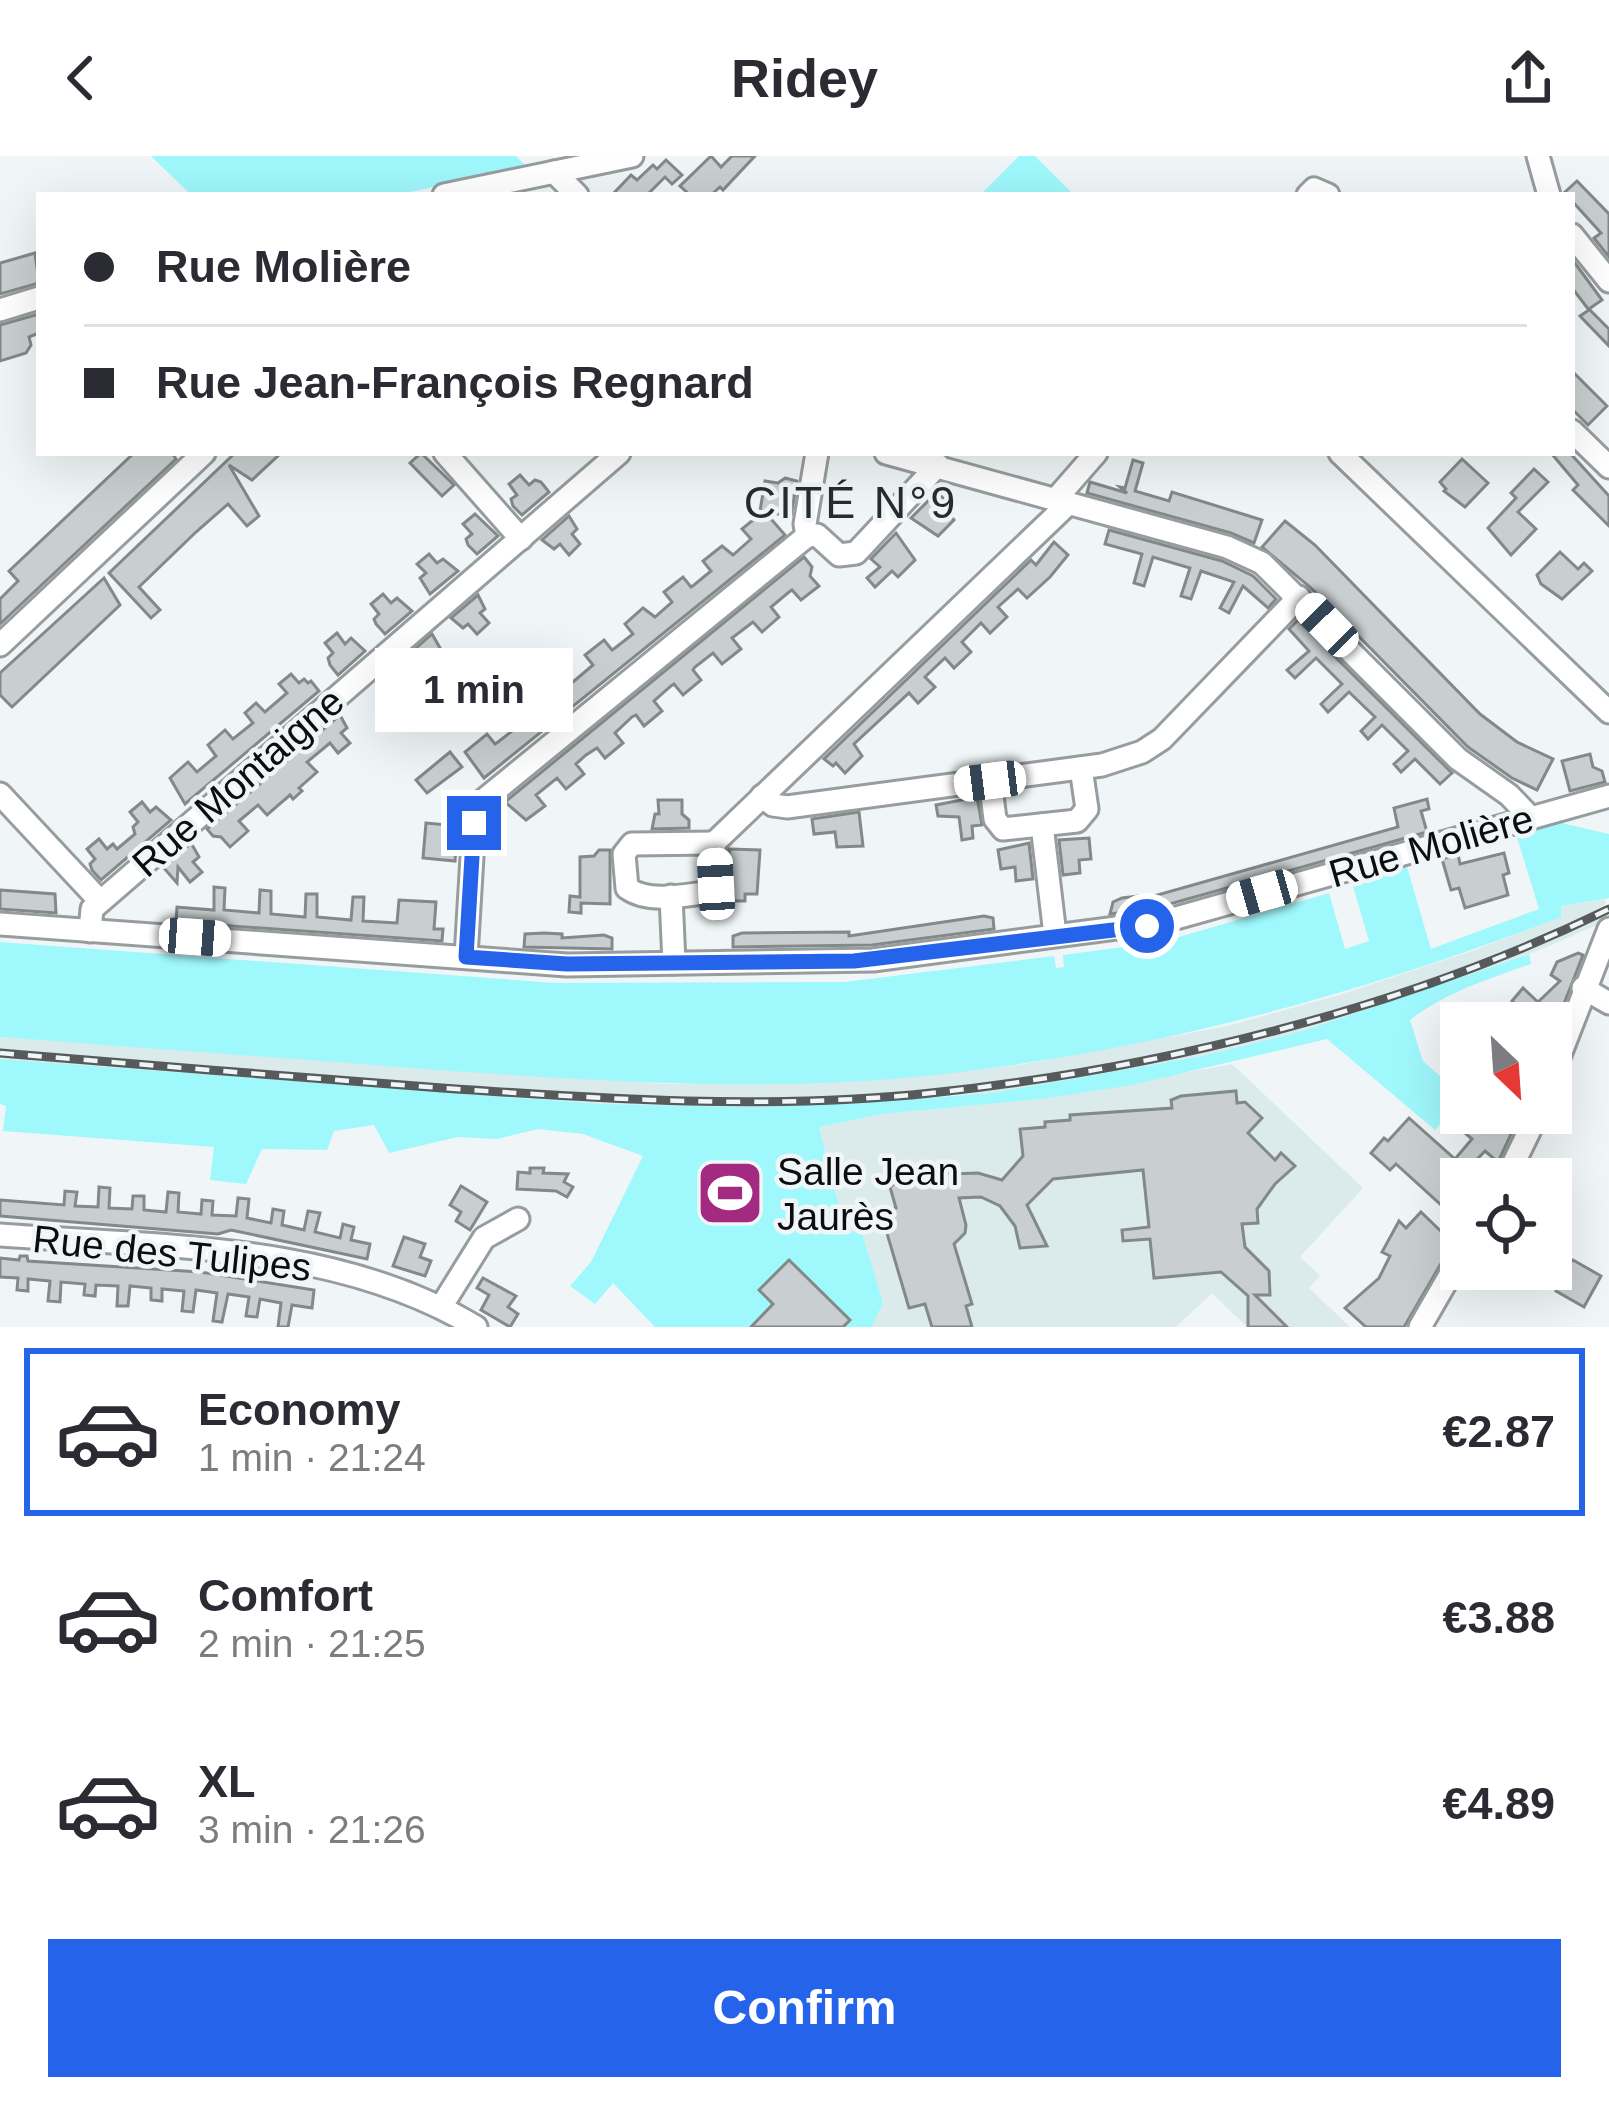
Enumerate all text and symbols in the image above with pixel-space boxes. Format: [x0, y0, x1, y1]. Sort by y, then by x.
icon: back [48, 45, 114, 111]
icon: share [1495, 45, 1561, 111]
text: Ridey [731, 48, 878, 108]
text: Rue Molière [156, 241, 411, 292]
text: Rue Jean-François Regnard [156, 357, 754, 408]
district label: CITÉ N°9 [744, 477, 958, 528]
car [1289, 587, 1365, 663]
callout: 1 min [375, 649, 573, 733]
text: 1 min [423, 668, 525, 711]
street label: Rue Montaigne [124, 679, 352, 885]
car [952, 759, 1028, 803]
route end [447, 796, 501, 850]
street label: Rue Molière [1324, 796, 1538, 896]
car [696, 847, 736, 921]
car [1222, 866, 1302, 920]
route start [1120, 899, 1174, 953]
car [158, 917, 232, 957]
north arrow [1440, 1002, 1572, 1134]
map controls [1440, 1002, 1572, 1290]
place label: Salle Jean Jaurès [777, 1150, 959, 1238]
sports icon: Salle Jean Jaurès [695, 1158, 765, 1228]
button: locate [1440, 1158, 1572, 1290]
street label: Rue des Tulipes [31, 1217, 313, 1289]
icon: car [54, 1378, 162, 1486]
text: Economy [198, 1384, 401, 1435]
text: €2.87 [1442, 1406, 1555, 1457]
text: 1 min · 21:24 [198, 1436, 426, 1479]
icon: car [54, 1564, 162, 1672]
text: Comfort [198, 1570, 373, 1621]
text: €3.88 [1442, 1592, 1555, 1643]
text: 2 min · 21:25 [198, 1622, 426, 1665]
icon: car [54, 1750, 162, 1858]
text: XL [198, 1756, 256, 1807]
text: €4.89 [1442, 1778, 1555, 1829]
text: 3 min · 21:26 [198, 1808, 426, 1851]
button: Confirm [48, 1939, 1561, 2077]

